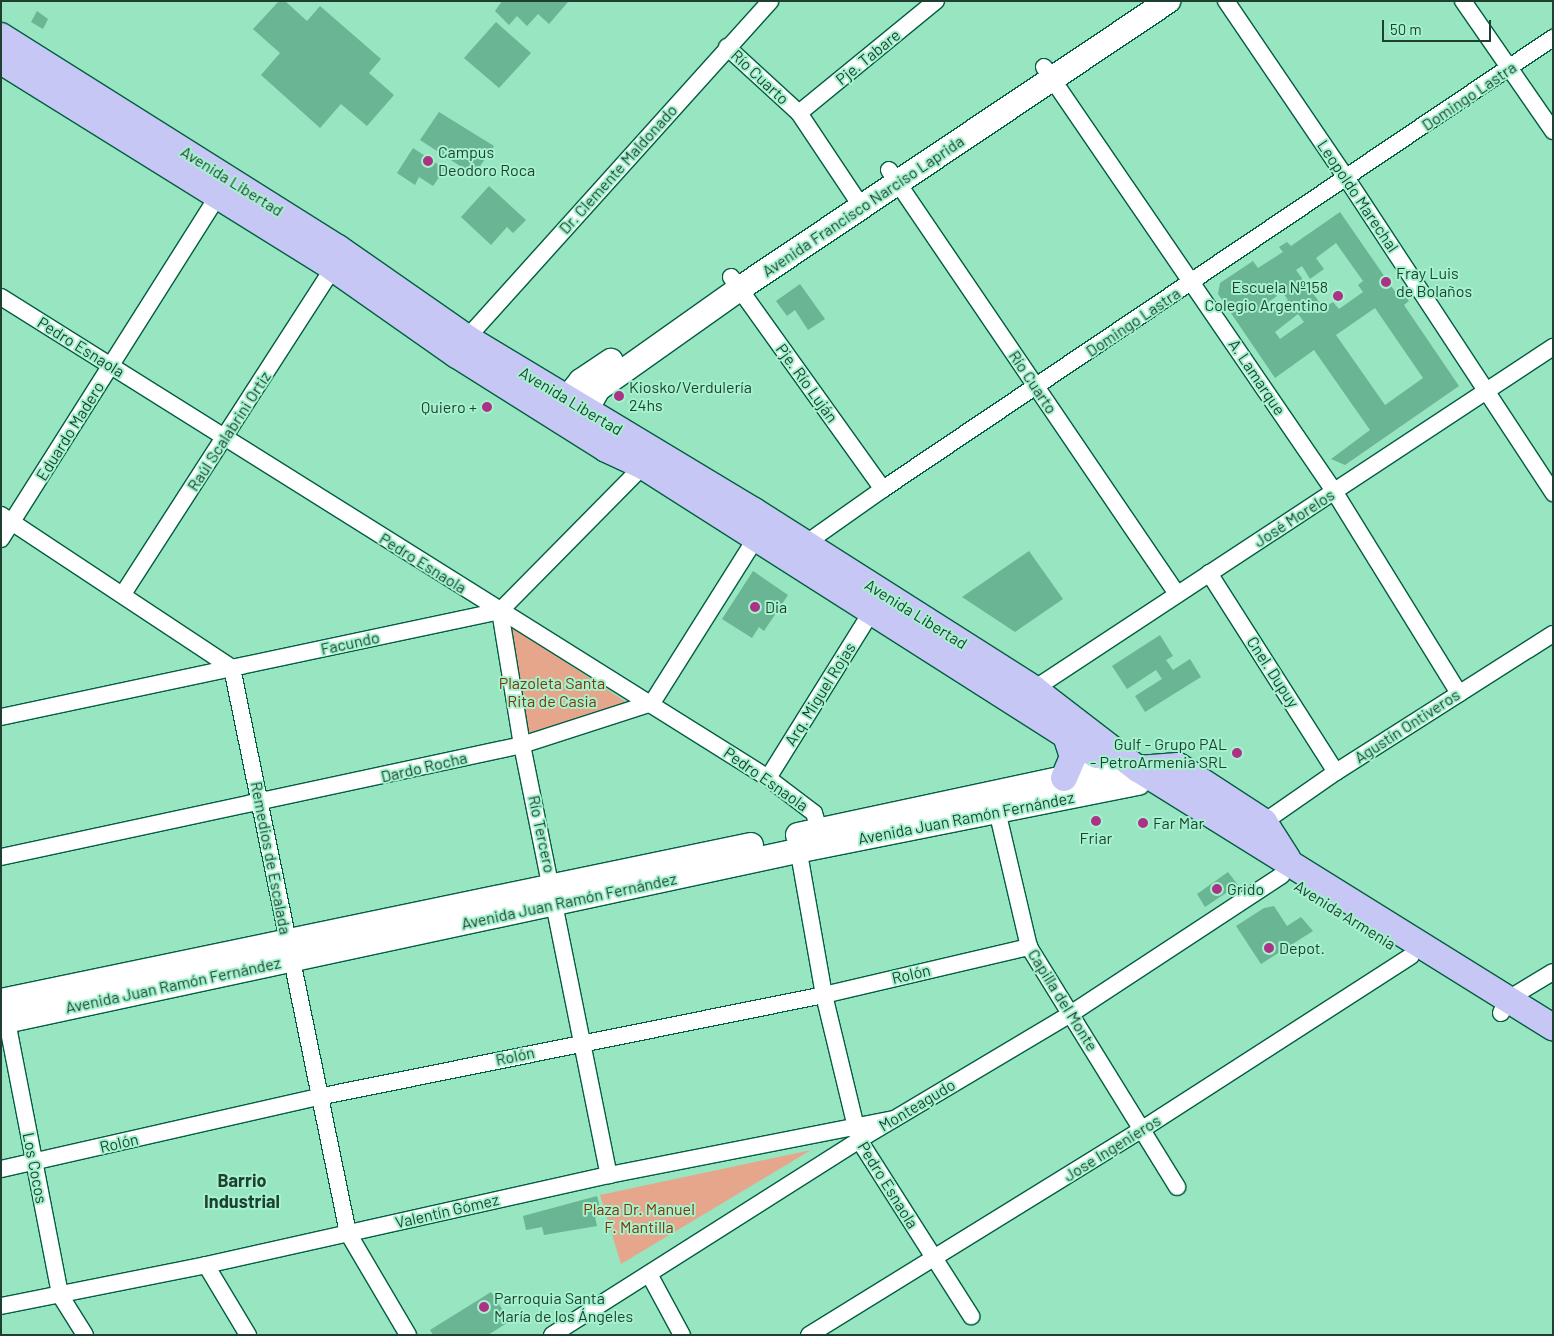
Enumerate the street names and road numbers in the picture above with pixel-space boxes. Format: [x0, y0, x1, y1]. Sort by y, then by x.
street label: Pje. Tabare [832, 25, 904, 89]
street label: Río Cuarto [727, 45, 793, 109]
street label: Domingo Lastra [1418, 57, 1520, 135]
street label: Dr. Clemente Maldonado [555, 100, 681, 238]
street label: Avenida Francisco Narciso Laprida [758, 131, 968, 281]
street label: Leopoldo Marechal [1313, 136, 1403, 256]
street label: Avenida Libertad [177, 142, 287, 220]
street label: Domingo Lastra [1082, 283, 1184, 361]
street label: Pedro Esnaola [34, 313, 128, 381]
street label: A. Lamarque [1225, 335, 1289, 419]
street label: Pje. Río Luján [772, 340, 842, 426]
street label: Río Cuarto [1005, 347, 1061, 417]
street label: Avenida Libertad [516, 363, 626, 439]
street label: Raúl Scalabrini Ortiz [183, 368, 275, 494]
street label: Eduardo Madero [32, 378, 108, 484]
street label: José Morelos [1250, 485, 1338, 551]
street label: Pedro Esnaola [376, 529, 470, 597]
street label: Avenida Libertad [861, 575, 971, 653]
street label: Facundo [319, 627, 381, 659]
street label: Cnel. Dupuy [1243, 633, 1303, 711]
street label: Arq. Miguel Rojas [781, 639, 859, 749]
street label: Agustín Ontiveros [1351, 685, 1463, 767]
street label: Pedro Esnaola [720, 743, 812, 815]
street label: Dardo Rocha [379, 748, 469, 786]
street label: Remedios de Escalada [247, 780, 295, 936]
street label: Avenida Juan Ramón Fernández [856, 788, 1076, 848]
street label: Río Tercero [524, 794, 560, 874]
street label: Avenida Juan Ramón Fernández [460, 869, 678, 933]
street label: Avenida Armenia [1291, 876, 1399, 954]
street label: Capilla del Monte [1024, 946, 1102, 1054]
street label: Avenida Juan Ramón Fernández [64, 953, 282, 1017]
street label: Rolón [890, 960, 932, 988]
street label: Rolón [494, 1043, 536, 1069]
street label: Monteagudo [875, 1075, 959, 1135]
street label: Jose Ingenieros [1060, 1111, 1164, 1185]
street label: Rolón [98, 1129, 140, 1157]
street label: Los Cocos [19, 1131, 51, 1205]
street label: Pedro Esnaola [854, 1138, 922, 1232]
street label: Valentín Gómez [393, 1190, 501, 1232]

